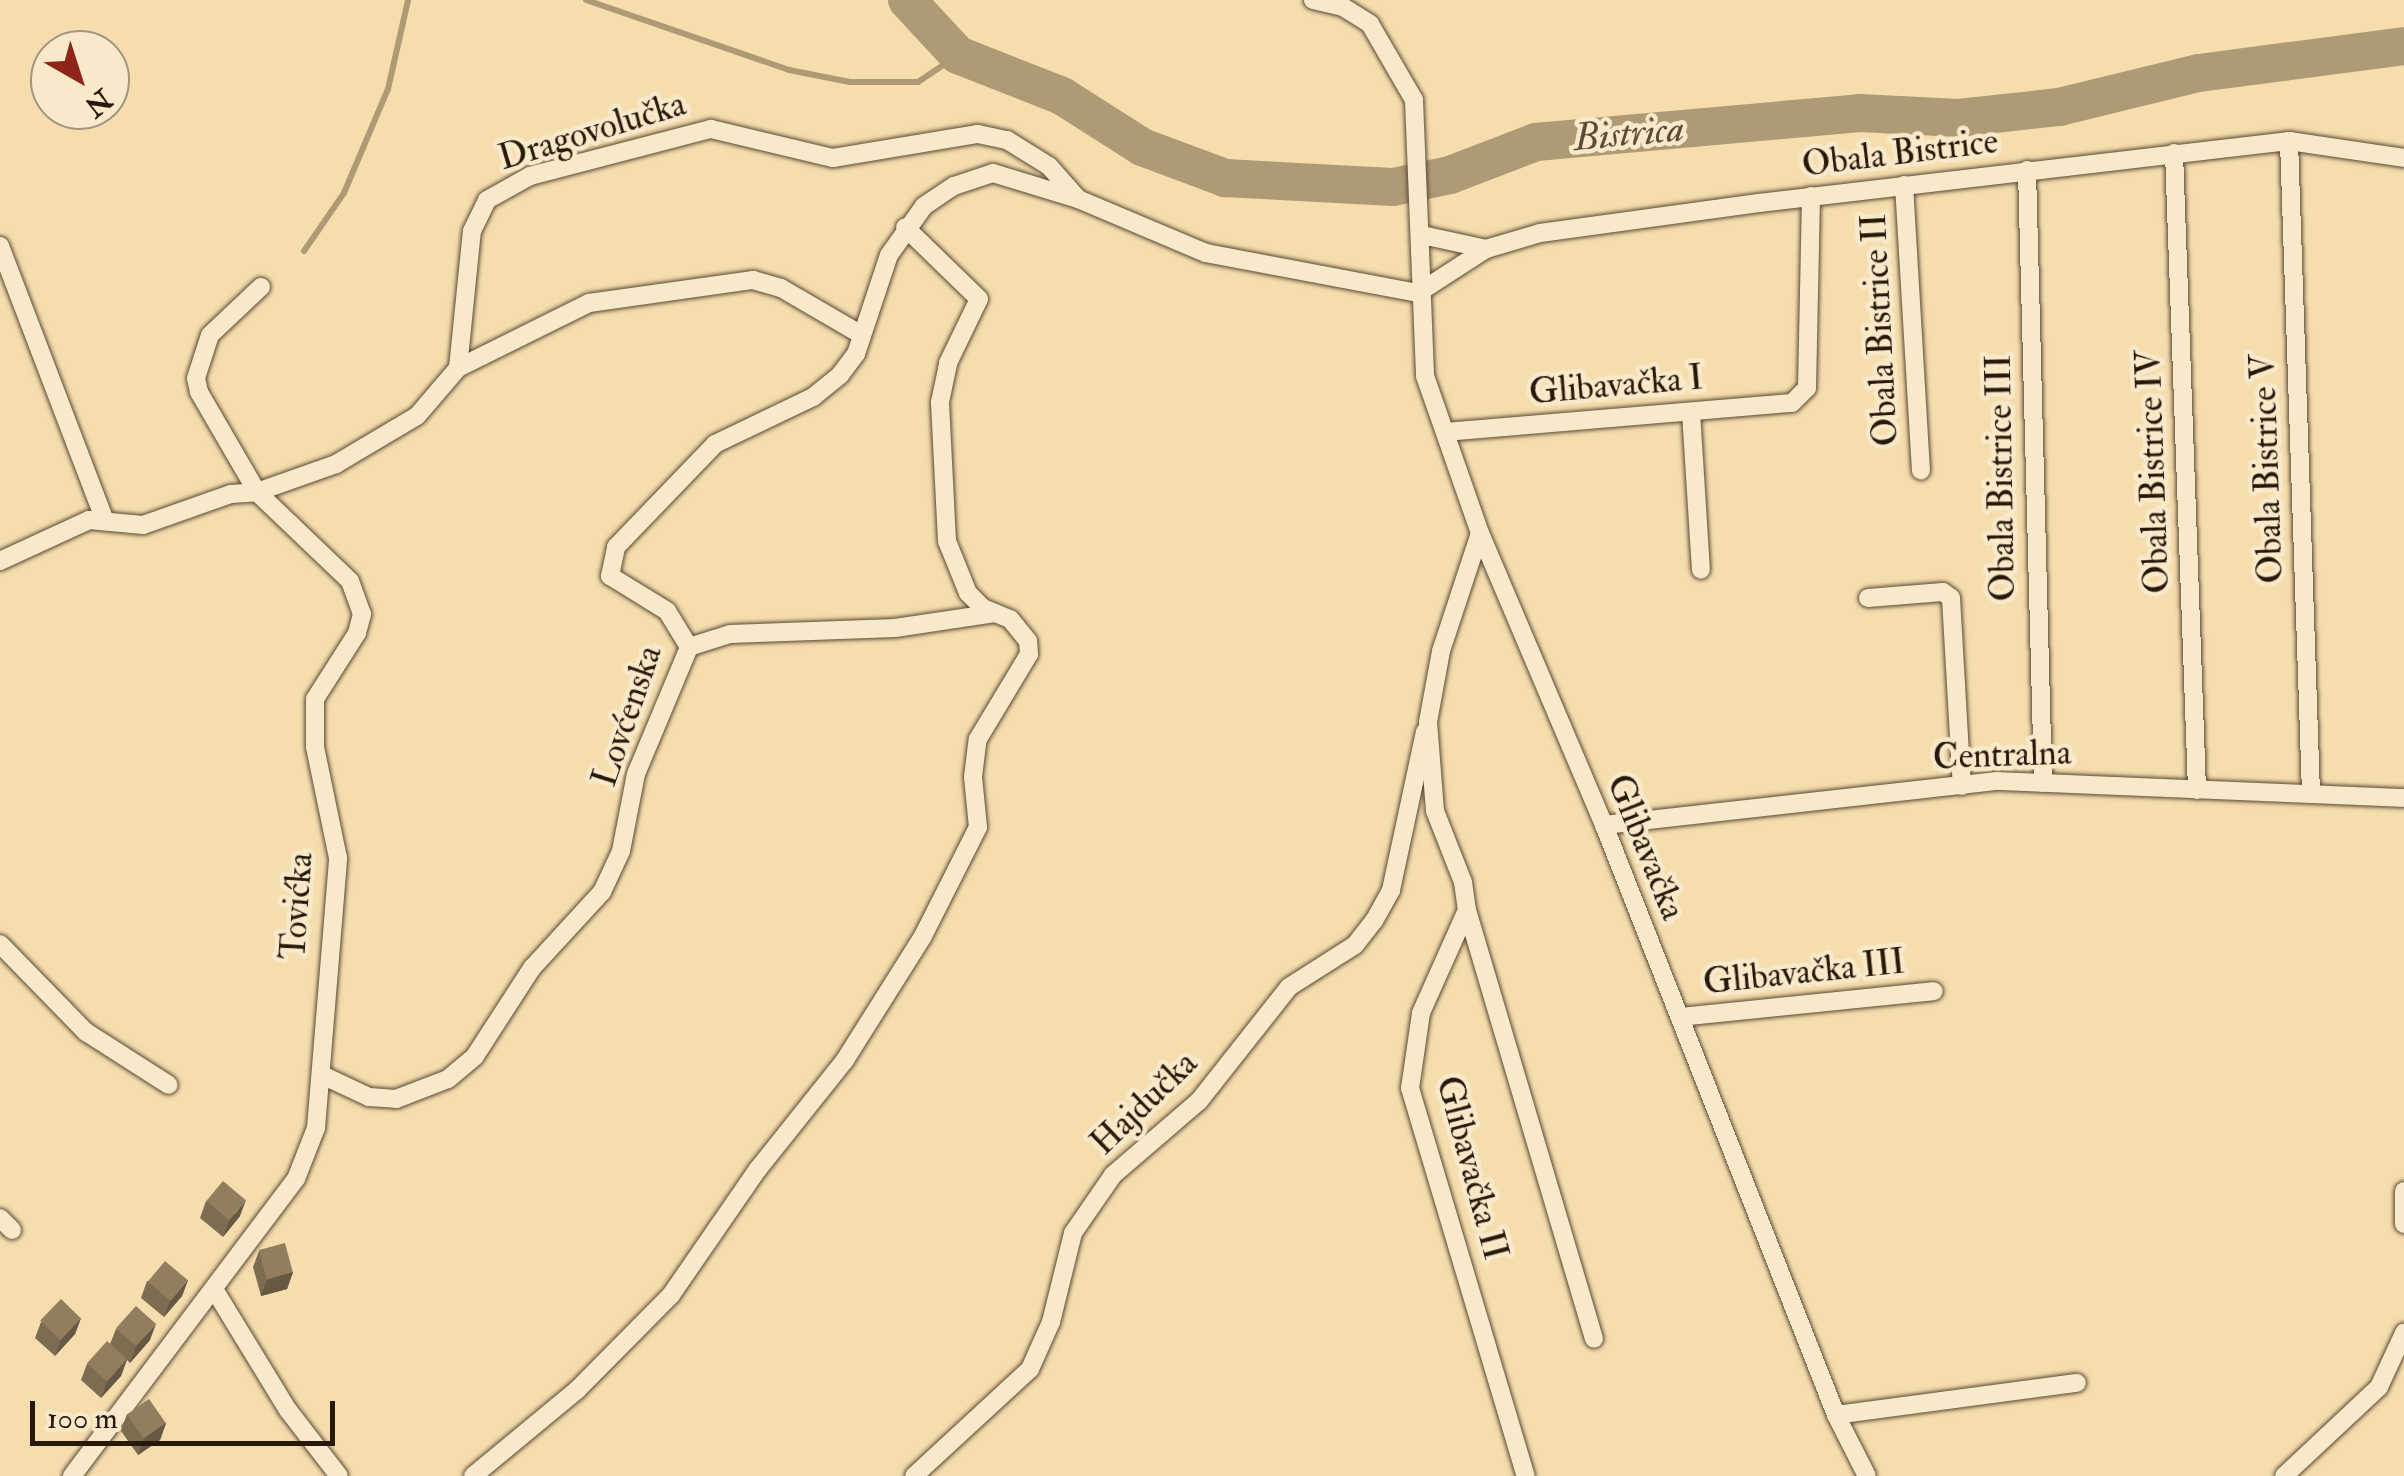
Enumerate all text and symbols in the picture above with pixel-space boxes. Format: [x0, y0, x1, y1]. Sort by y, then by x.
north arrow [30, 30, 130, 130]
text: N [77, 81, 119, 124]
street label: Dragovolučka [494, 83, 690, 179]
water label: Bistrica [1572, 106, 1686, 162]
street label: Obala Bistrice [1800, 120, 2000, 186]
street label: Obala Bistrice II [1853, 213, 1907, 447]
street label: Obala Bistrice IV [2128, 350, 2178, 594]
street label: Obala Bistrice III [1978, 354, 2024, 602]
street label: Obala Bistrice V [2242, 354, 2292, 584]
street label: Glibavačka I [1527, 356, 1705, 414]
street label: Lovćenska [583, 640, 671, 792]
street label: Centralna [1932, 732, 2072, 778]
street label: Glibavačka [1598, 768, 1694, 926]
street label: Tovićka [272, 851, 322, 961]
street label: Glibavačka III [1701, 941, 1907, 1003]
street label: Hajdučka [1082, 1042, 1206, 1164]
street label: Glibavačka II [1427, 1072, 1517, 1264]
scale bar [35, 1381, 340, 1443]
text: 100 m [47, 1400, 118, 1437]

